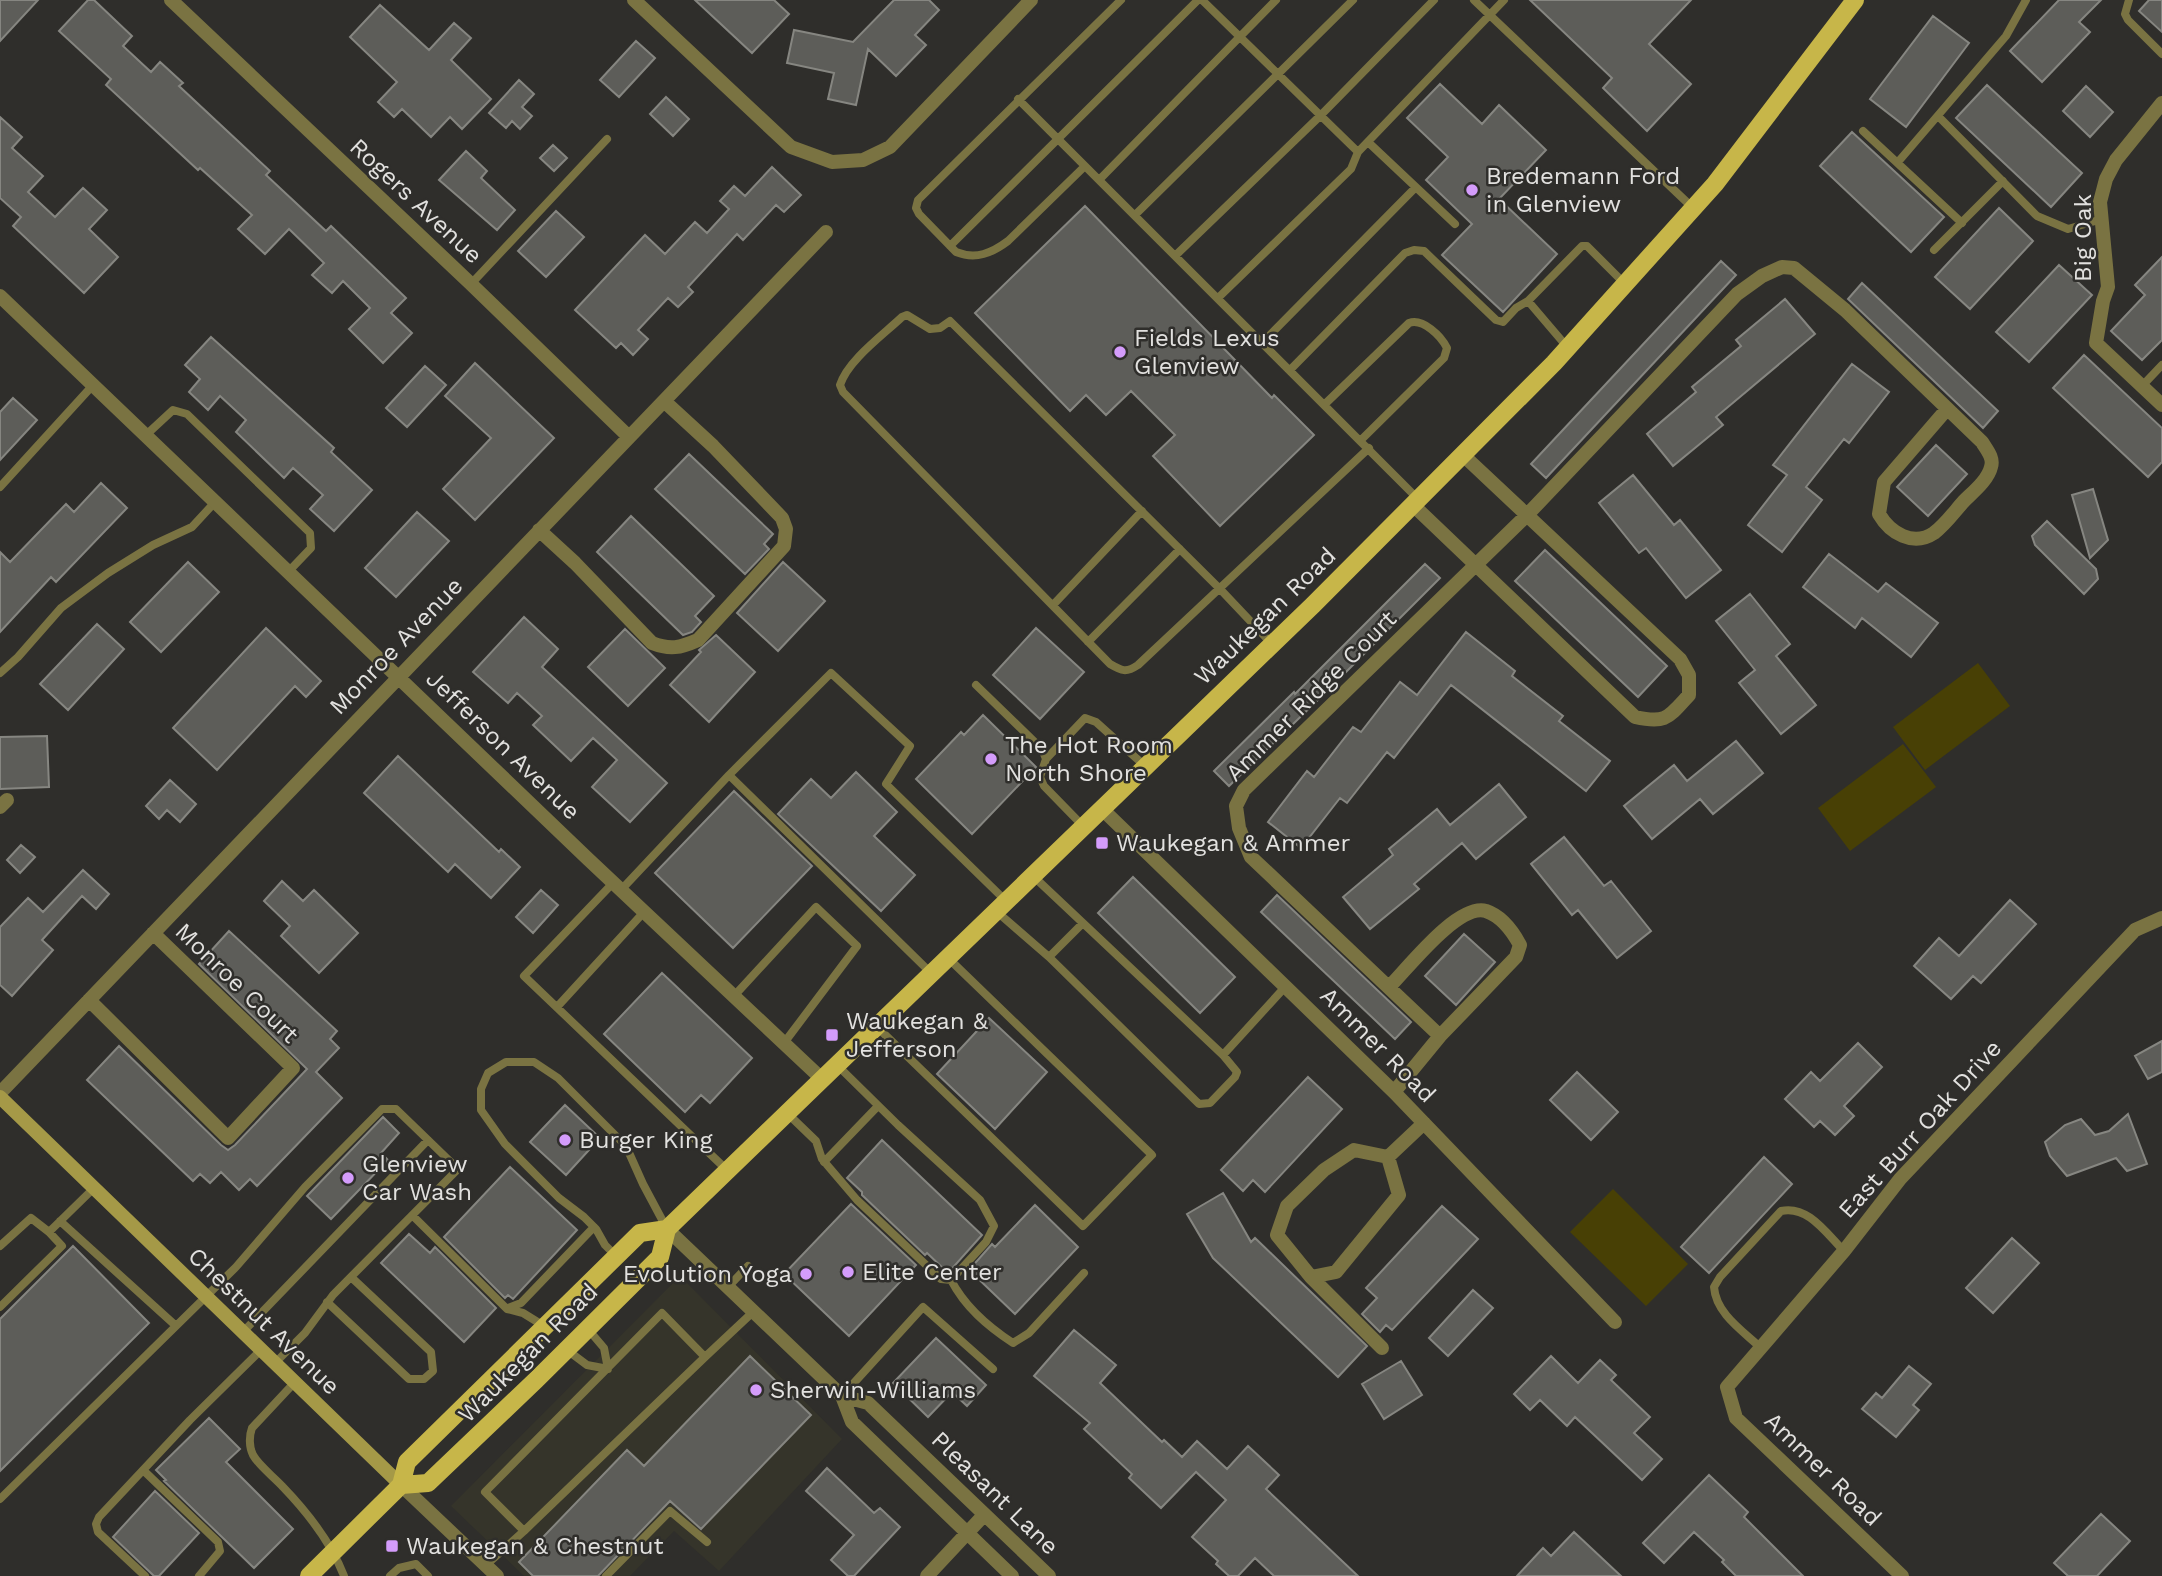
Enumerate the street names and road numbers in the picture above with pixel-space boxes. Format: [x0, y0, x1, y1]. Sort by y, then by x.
street label: Rogers Avenue [344, 133, 488, 269]
street label: Big Oak [2069, 194, 2097, 282]
street label: Waukegan Road [1189, 541, 1341, 691]
street label: Monroe Avenue [324, 572, 468, 720]
street label: Ammer Ridge Court [1220, 605, 1402, 787]
street label: Jefferson Avenue [420, 664, 586, 826]
street label: Monroe Court [170, 917, 304, 1049]
street label: Ammer Road [1315, 982, 1441, 1108]
street label: East Burr Oak Drive [1833, 1034, 2007, 1224]
street label: Chestnut Avenue [182, 1242, 346, 1400]
street label: Waukegan Road [453, 1278, 603, 1428]
street label: Ammer Road [1759, 1406, 1887, 1532]
street label: Pleasant Lane [926, 1426, 1064, 1560]

